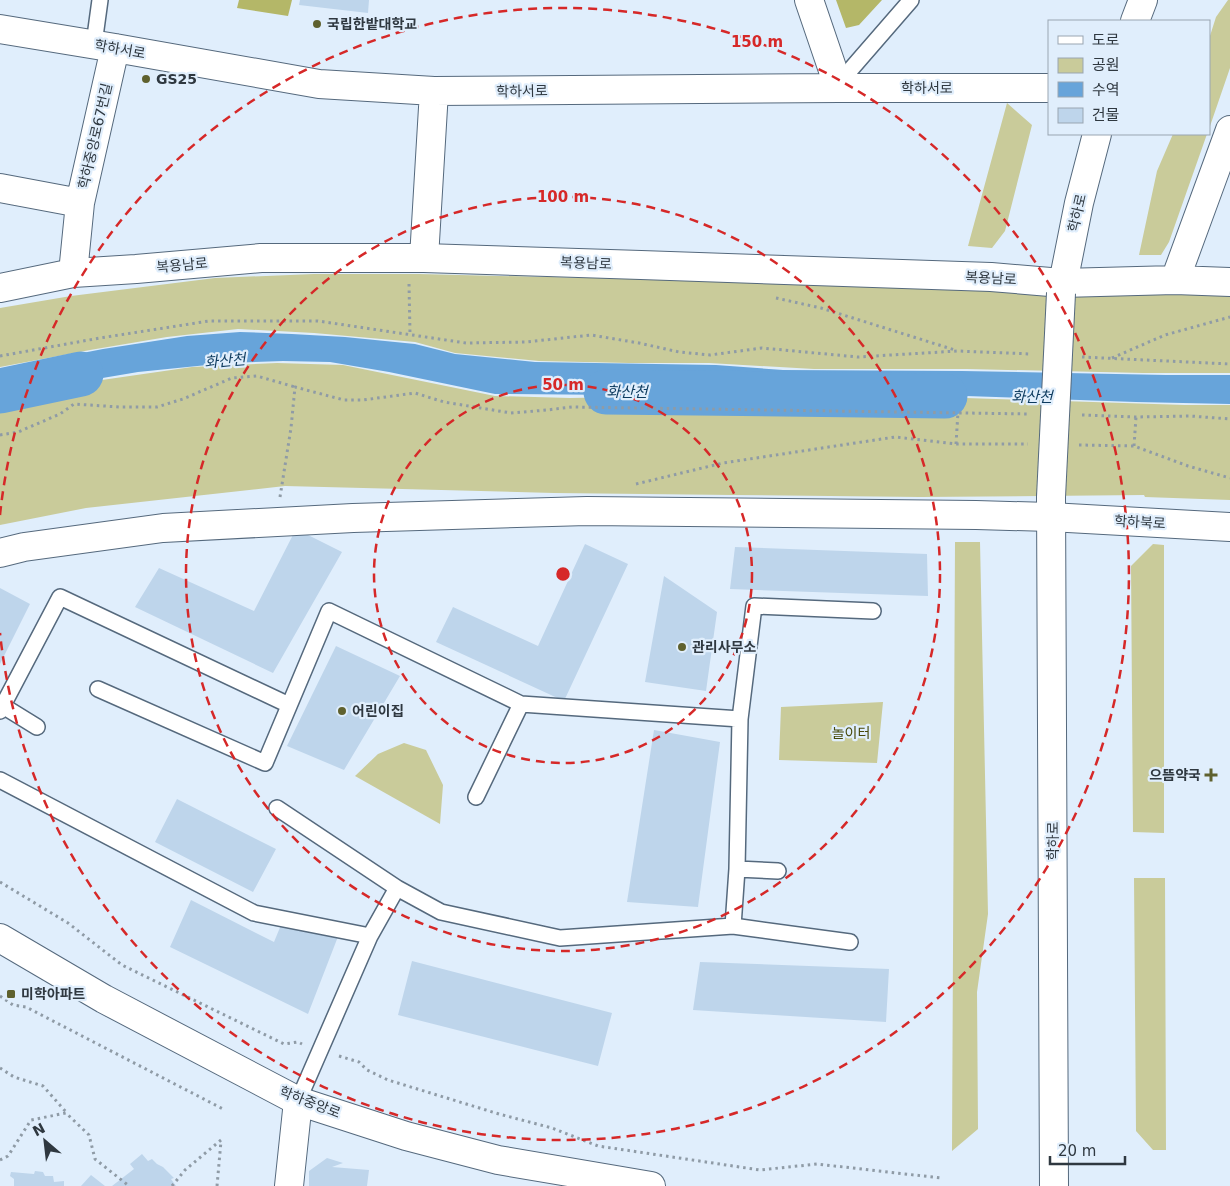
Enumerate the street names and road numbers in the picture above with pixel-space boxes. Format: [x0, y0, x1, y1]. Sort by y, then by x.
street label: 학하서로 [93, 37, 147, 61]
street label: 학하서로 [901, 80, 953, 96]
street label: 학하중앙로67번길 [75, 82, 115, 190]
street label: 학하서로 [496, 83, 548, 99]
street label: 학하로 [1065, 192, 1089, 234]
street label: 복용남로 [560, 254, 612, 272]
street label: 복용남로 [156, 255, 208, 275]
street label: 복용남로 [965, 269, 1017, 287]
street label: 학하북로 [1114, 513, 1166, 531]
street label: 학하로 [1045, 822, 1061, 860]
street label: 학하중앙로 [277, 1083, 343, 1121]

